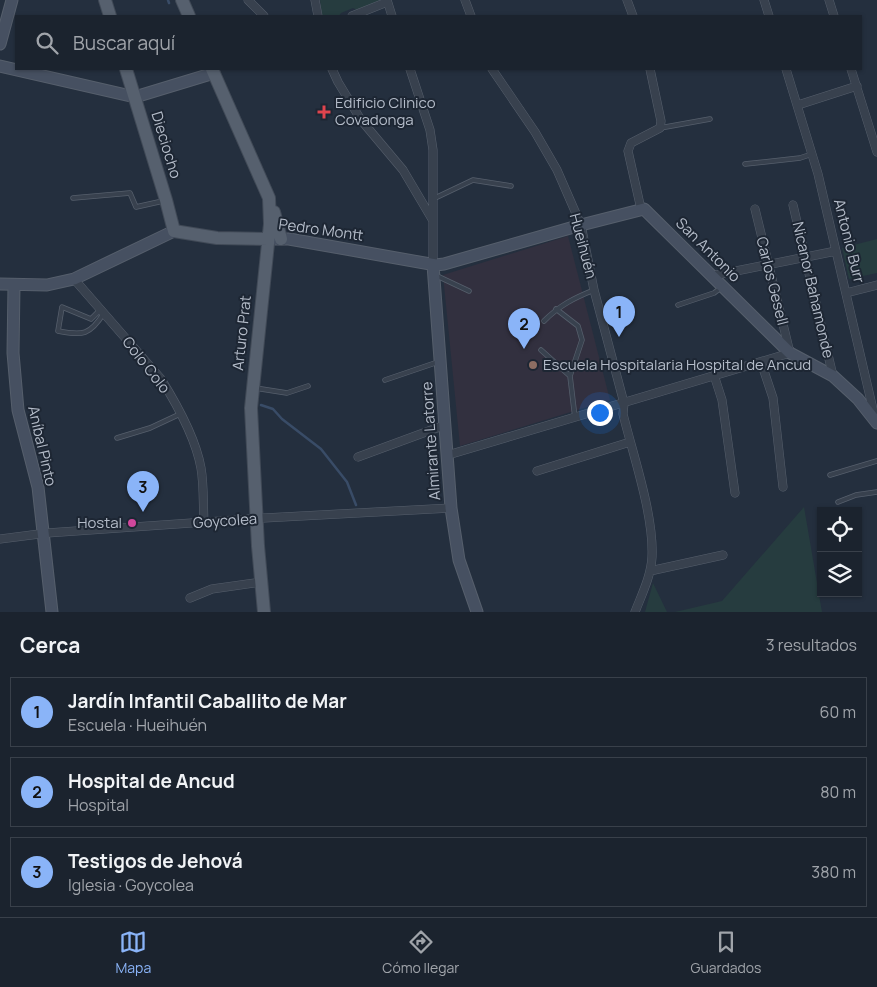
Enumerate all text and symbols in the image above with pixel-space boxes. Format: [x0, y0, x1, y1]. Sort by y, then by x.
search box [15, 15, 862, 70]
icon: search [33, 29, 61, 57]
text: Buscar aquí [73, 30, 175, 56]
place label: Edificio Clinico Covadonga [335, 92, 436, 130]
marker: Edificio Clinico Covadonga [317, 105, 331, 119]
street label: Dieciocho [146, 109, 187, 181]
street label: Antonio Burr [829, 197, 870, 286]
street label: Hueihuén [565, 211, 602, 281]
street label: Pedro Montt [277, 213, 365, 246]
street label: San Antonio [671, 213, 745, 287]
street label: Nicanor Bahamonde [788, 220, 839, 360]
street label: Carlos Gesell [751, 234, 794, 327]
street label: Arturo Prat [227, 294, 256, 372]
pin: 1 [603, 296, 635, 337]
pin: 2 [508, 308, 540, 349]
street label: Colo Colo [118, 332, 175, 398]
place label: Escuela Hospitalaria Hospital de Ancud [543, 354, 811, 375]
marker: Escuela Hospitalaria Hospital de Ancud [527, 359, 539, 371]
street label: Almirante Latorre [416, 381, 445, 501]
your location [587, 400, 613, 426]
street label: Aníbal Pinto [23, 404, 62, 488]
pin: 3 [127, 471, 159, 512]
map controls [817, 507, 862, 597]
button: locate [817, 507, 862, 552]
street label: Goycolea [192, 508, 258, 533]
place label: Hostal [77, 512, 122, 533]
marker: Hostal [126, 517, 138, 529]
button: layers [817, 552, 862, 597]
text: Cerca [20, 631, 80, 659]
text: 3 resultados [766, 634, 857, 656]
text: Jardín Infantil Caballito de Mar [68, 688, 347, 714]
text: 1 [33, 701, 41, 723]
text: 60 m [820, 701, 856, 723]
text: Escuela · Hueihuén [68, 714, 207, 736]
text: Hospital de Ancud [68, 768, 235, 794]
text: 2 [32, 781, 42, 803]
text: 80 m [820, 781, 856, 803]
text: Hospital [68, 794, 129, 816]
text: Testigos de Jehová [68, 848, 243, 874]
text: 3 [32, 861, 42, 883]
text: 380 m [811, 861, 856, 883]
text: Iglesia · Goycolea [68, 874, 194, 896]
tab: Mapa [116, 928, 151, 977]
tab: Cómo llegar [382, 928, 459, 977]
tab: Guardados [691, 928, 761, 977]

